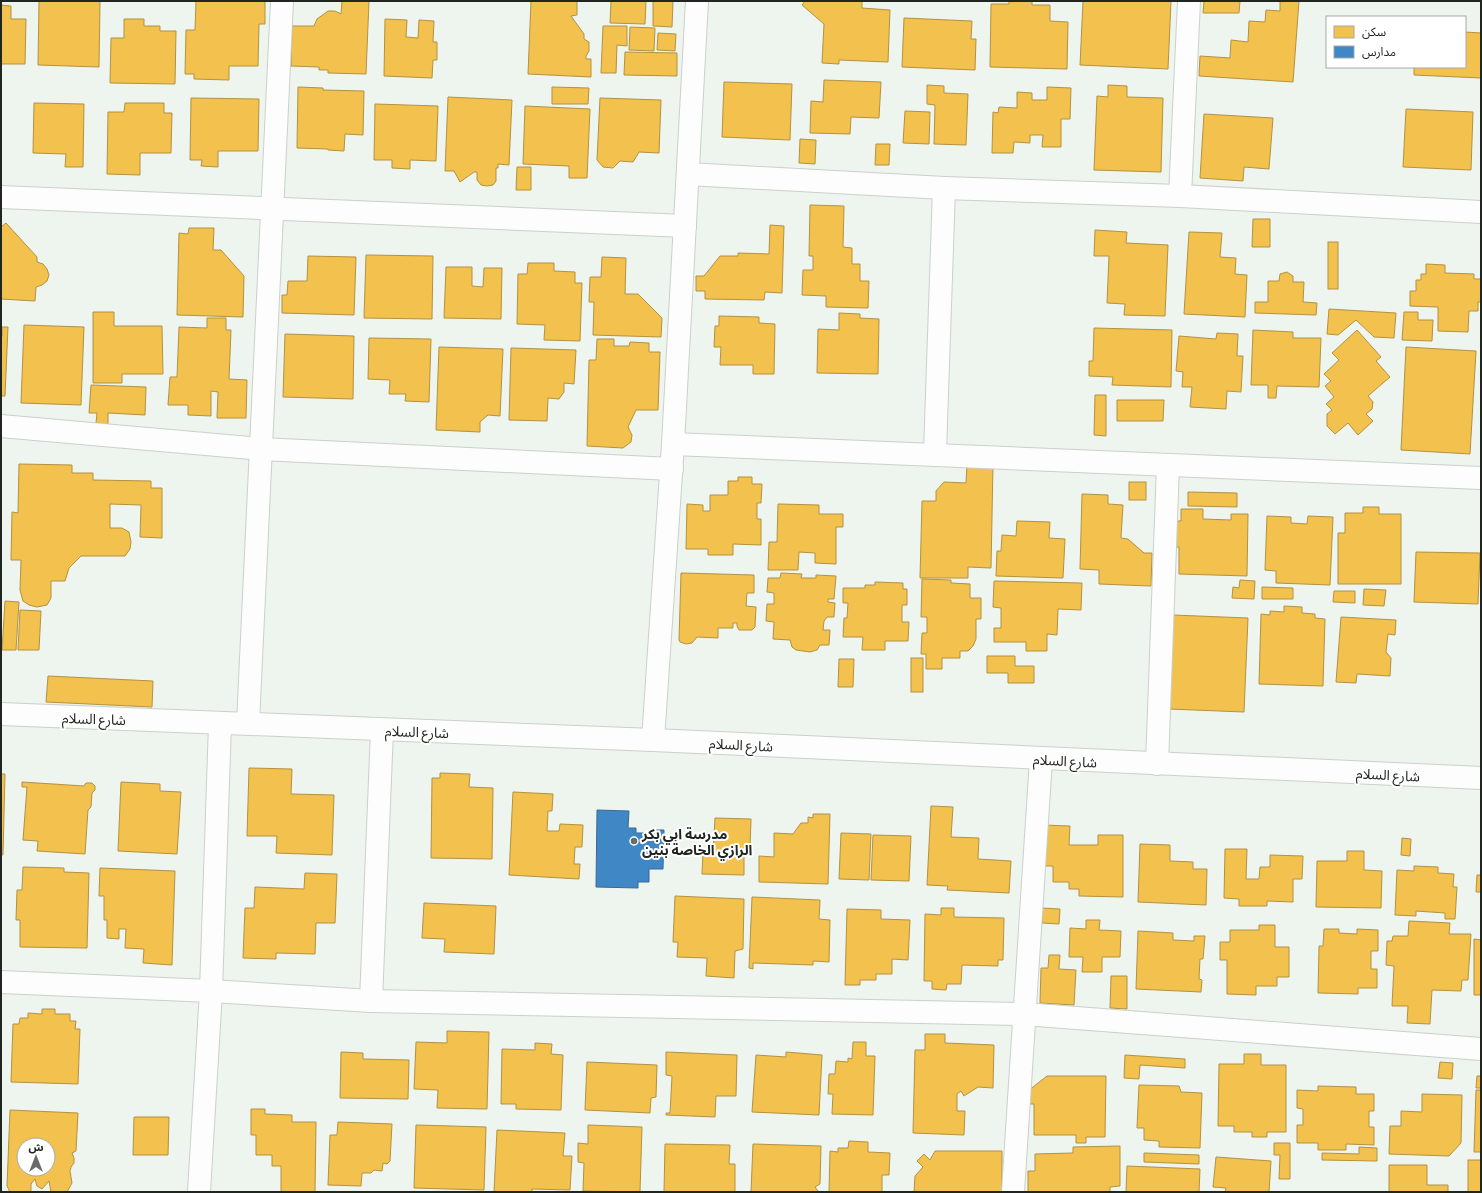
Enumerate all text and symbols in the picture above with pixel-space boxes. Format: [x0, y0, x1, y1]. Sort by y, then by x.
legend [1326, 16, 1466, 68]
text: سكن [1362, 22, 1386, 40]
text: مدارس [1362, 42, 1396, 60]
street label: شارع السلام [62, 707, 126, 731]
street label: شارع السلام [385, 720, 449, 744]
street label: شارع السلام [708, 732, 774, 758]
street label: شارع السلام [1032, 748, 1098, 774]
street label: شارع السلام [1355, 762, 1421, 788]
place label: مدرسة ابي بكر الرازي الخاصة بنين [641, 823, 753, 861]
marker: مدرسة ابي بكر الرازي الخاصة بنين [629, 836, 639, 846]
north arrow [16, 1137, 56, 1177]
text: ش [28, 1138, 44, 1154]

